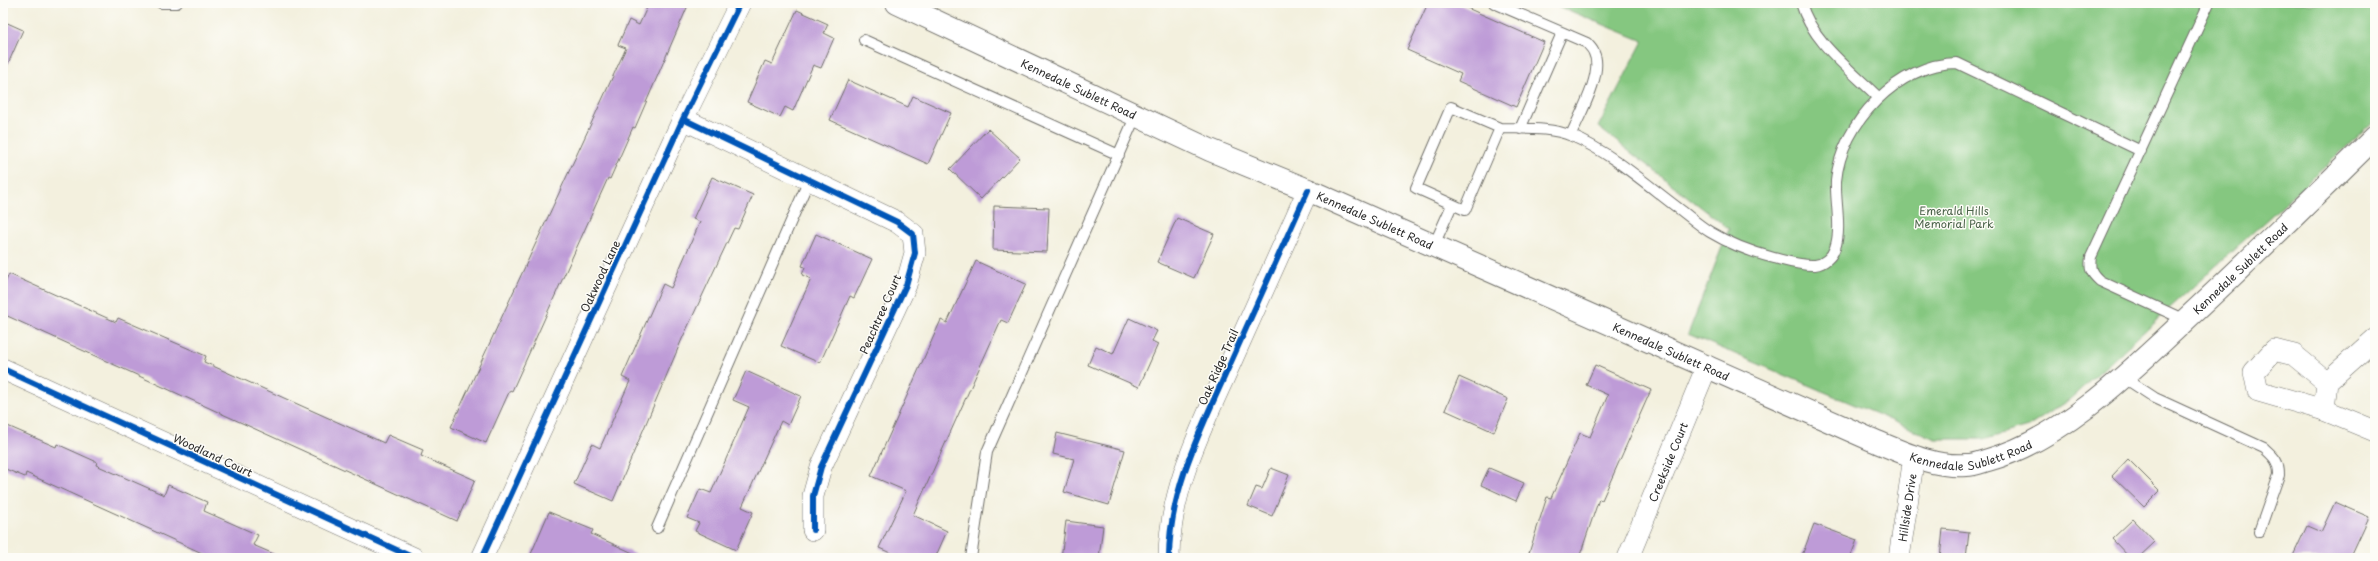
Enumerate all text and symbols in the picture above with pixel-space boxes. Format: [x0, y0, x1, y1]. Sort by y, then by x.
street label: Kennedale Sublett Road [1018, 54, 1140, 123]
street label: Kennedale Sublett Road [1314, 186, 1436, 253]
park label: Emerald Hills Memorial Park [1914, 202, 1994, 232]
street label: Kennedale Sublett Road [2188, 219, 2291, 318]
street label: Oakwood Lane [576, 237, 624, 315]
street label: Peachtree Court [855, 271, 905, 357]
street label: Kennedale Sublett Road [1610, 318, 1732, 384]
street label: Oak Ridge Trail [1194, 326, 1242, 408]
street label: Creekside Court [1644, 419, 1692, 504]
street label: Woodland Court [170, 429, 256, 481]
street label: Kennedale Sublett Road [1908, 435, 2035, 474]
street label: Hillside Drive [1893, 472, 1920, 543]

